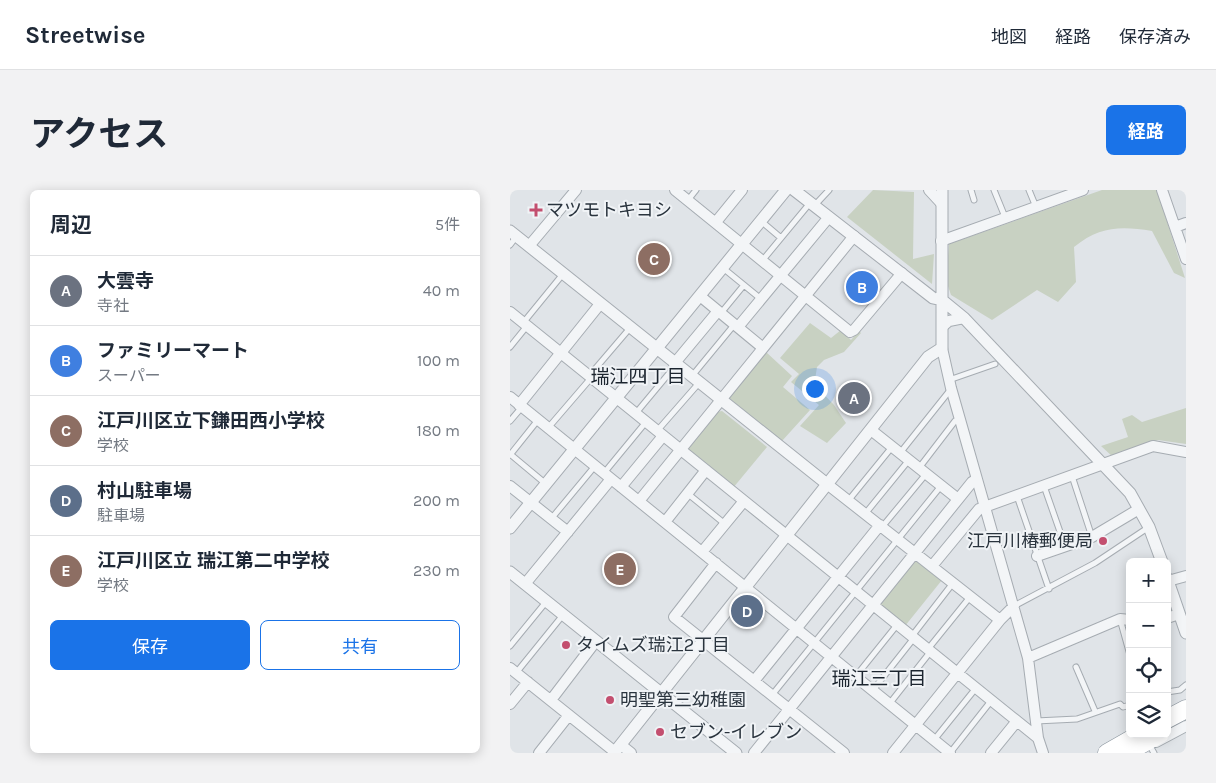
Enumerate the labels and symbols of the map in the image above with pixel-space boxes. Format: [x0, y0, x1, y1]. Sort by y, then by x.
place label: マツモトキヨシ [546, 199, 672, 221]
marker: マツモトキヨシ [530, 204, 542, 216]
pin: C [638, 240, 670, 278]
pin: B [846, 268, 878, 306]
district label: 瑞江四丁目 [590, 366, 686, 388]
your location [802, 376, 828, 402]
pin: A [838, 379, 870, 417]
place label: 江戸川椿郵便局 [967, 530, 1093, 552]
marker: 江戸川椿郵便局 [1097, 535, 1109, 547]
pin: E [604, 550, 636, 588]
pin: D [731, 592, 763, 630]
place label: タイムズ瑞江2丁目 [576, 634, 730, 656]
marker: タイムズ瑞江2丁目 [560, 639, 572, 651]
district label: 瑞江三丁目 [831, 668, 927, 690]
place label: 明聖第三幼稚園 [620, 689, 746, 711]
marker: 明聖第三幼稚園 [604, 694, 616, 706]
place label: セブン-イレブン [670, 721, 802, 743]
marker: セブン-イレブン [654, 726, 666, 738]

